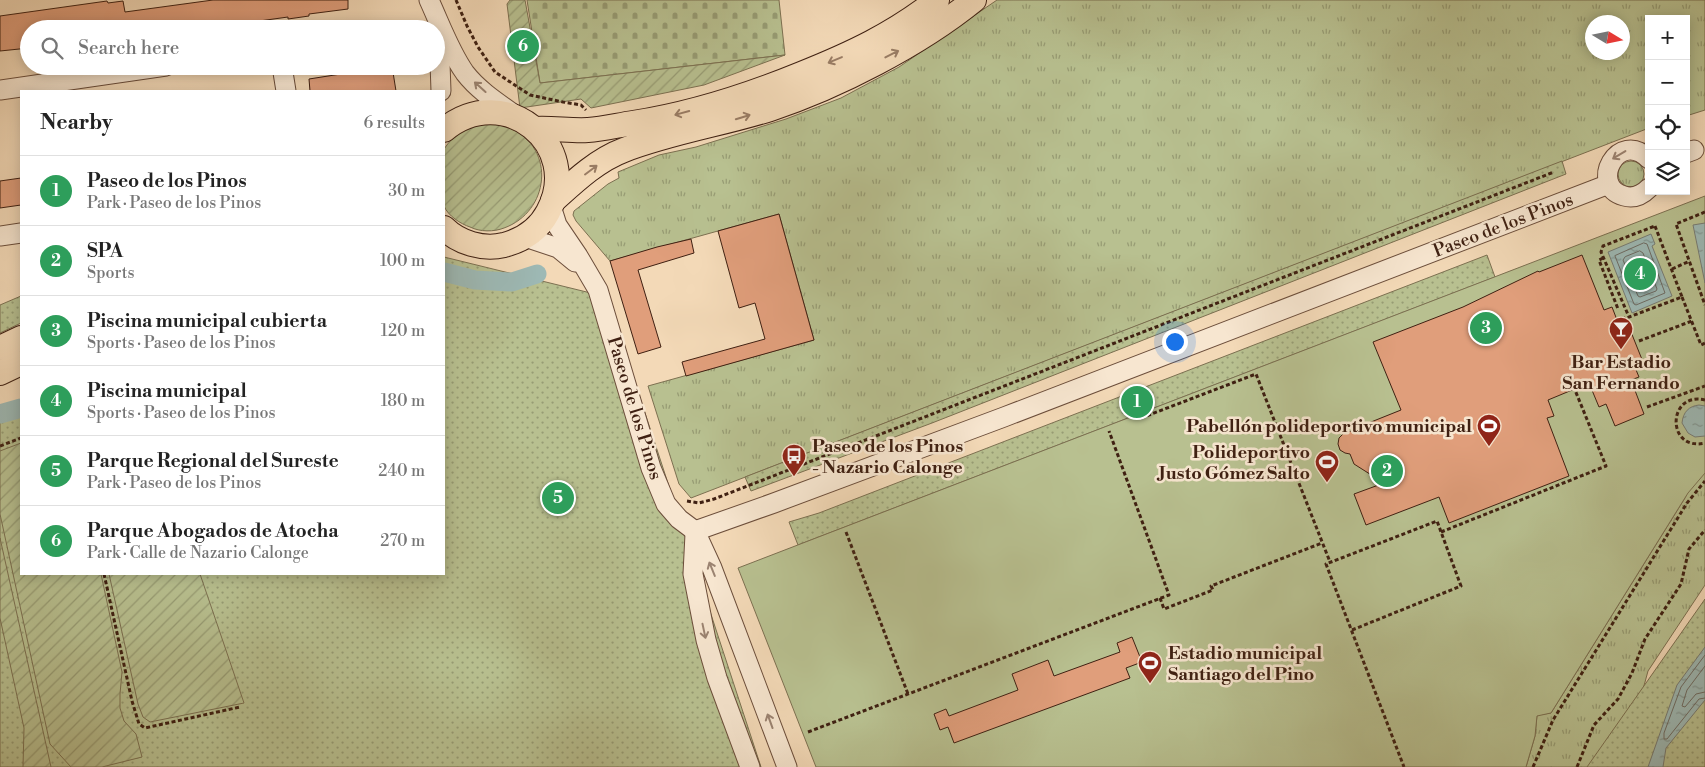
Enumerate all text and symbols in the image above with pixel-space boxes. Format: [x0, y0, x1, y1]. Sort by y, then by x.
north arrow [1585, 15, 1630, 60]
map controls [1645, 15, 1690, 195]
button: + [1645, 15, 1690, 60]
search box [20, 20, 445, 75]
pin: 6 [507, 27, 539, 65]
icon: search [38, 34, 66, 62]
text: Search here [78, 36, 179, 60]
one-way arrow [884, 49, 899, 58]
one-way arrow [828, 56, 843, 65]
button: − [1645, 60, 1690, 105]
one-way arrow [474, 82, 487, 93]
button: locate [1645, 105, 1690, 150]
one-way arrow [674, 109, 690, 118]
text: Nearby [40, 110, 113, 136]
one-way arrow [735, 112, 751, 122]
text: 6 results [364, 113, 425, 133]
one-way arrow [1612, 150, 1626, 161]
button: layers [1645, 150, 1690, 195]
one-way arrow [584, 165, 598, 175]
text: Paseo de los Pinos [87, 169, 247, 193]
text: 1 [52, 181, 60, 201]
text: 30 m [388, 181, 425, 201]
street label: Paseo de los Pinos [1430, 188, 1577, 263]
text: Park · Paseo de los Pinos [87, 193, 261, 213]
text: SPA [87, 239, 123, 263]
text: 2 [51, 251, 61, 271]
text: 100 m [380, 251, 425, 271]
pin: 4 [1624, 255, 1656, 293]
text: Sports [87, 263, 134, 283]
text: Piscina municipal cubierta [87, 309, 327, 333]
pin: 3 [1470, 309, 1502, 347]
bar icon: Bar Estadio San Fernando [1608, 316, 1634, 350]
text: 3 [51, 321, 61, 341]
text: 120 m [381, 321, 425, 341]
your location [1162, 329, 1188, 355]
text: Sports · Paseo de los Pinos [87, 333, 276, 353]
street label: Paseo de los Pinos [602, 334, 667, 483]
place label: Bar Estadio San Fernando [1562, 351, 1680, 395]
text: Piscina municipal [87, 379, 247, 403]
pin: 1 [1121, 383, 1153, 421]
text: 4 [51, 391, 61, 411]
text: 180 m [381, 391, 425, 411]
text: Sports · Paseo de los Pinos [87, 403, 276, 423]
sports icon: Pabellón polideportivo municipal [1476, 413, 1502, 447]
place label: Pabellón polideportivo municipal [1186, 415, 1472, 438]
place label: Paseo de los Pinos - Nazario Calonge [812, 435, 963, 479]
place label: Polideportivo Justo Gómez Salto [1156, 441, 1310, 485]
bus stop icon: Paseo de los Pinos - Nazario Calonge [781, 443, 807, 477]
text: Parque Regional del Sureste [87, 449, 339, 473]
sports icon: Polideportivo Justo Gómez Salto [1314, 449, 1340, 483]
pin: 2 [1371, 452, 1403, 490]
text: 5 [51, 461, 61, 481]
text: 240 m [378, 461, 425, 481]
text: Park · Paseo de los Pinos [87, 473, 261, 493]
pin: 5 [542, 479, 574, 517]
text: Parque Abogados de Atocha [87, 519, 338, 543]
text: 6 [51, 531, 61, 551]
text: 270 m [380, 531, 425, 551]
text: Park · Calle de Nazario Calonge [87, 543, 309, 563]
one-way arrow [707, 562, 717, 577]
one-way arrow [700, 622, 710, 638]
place label: Estadio municipal Santiago del Pino [1168, 642, 1322, 686]
sports icon: Estadio municipal Santiago del Pino [1137, 650, 1163, 684]
one-way arrow [765, 714, 774, 730]

